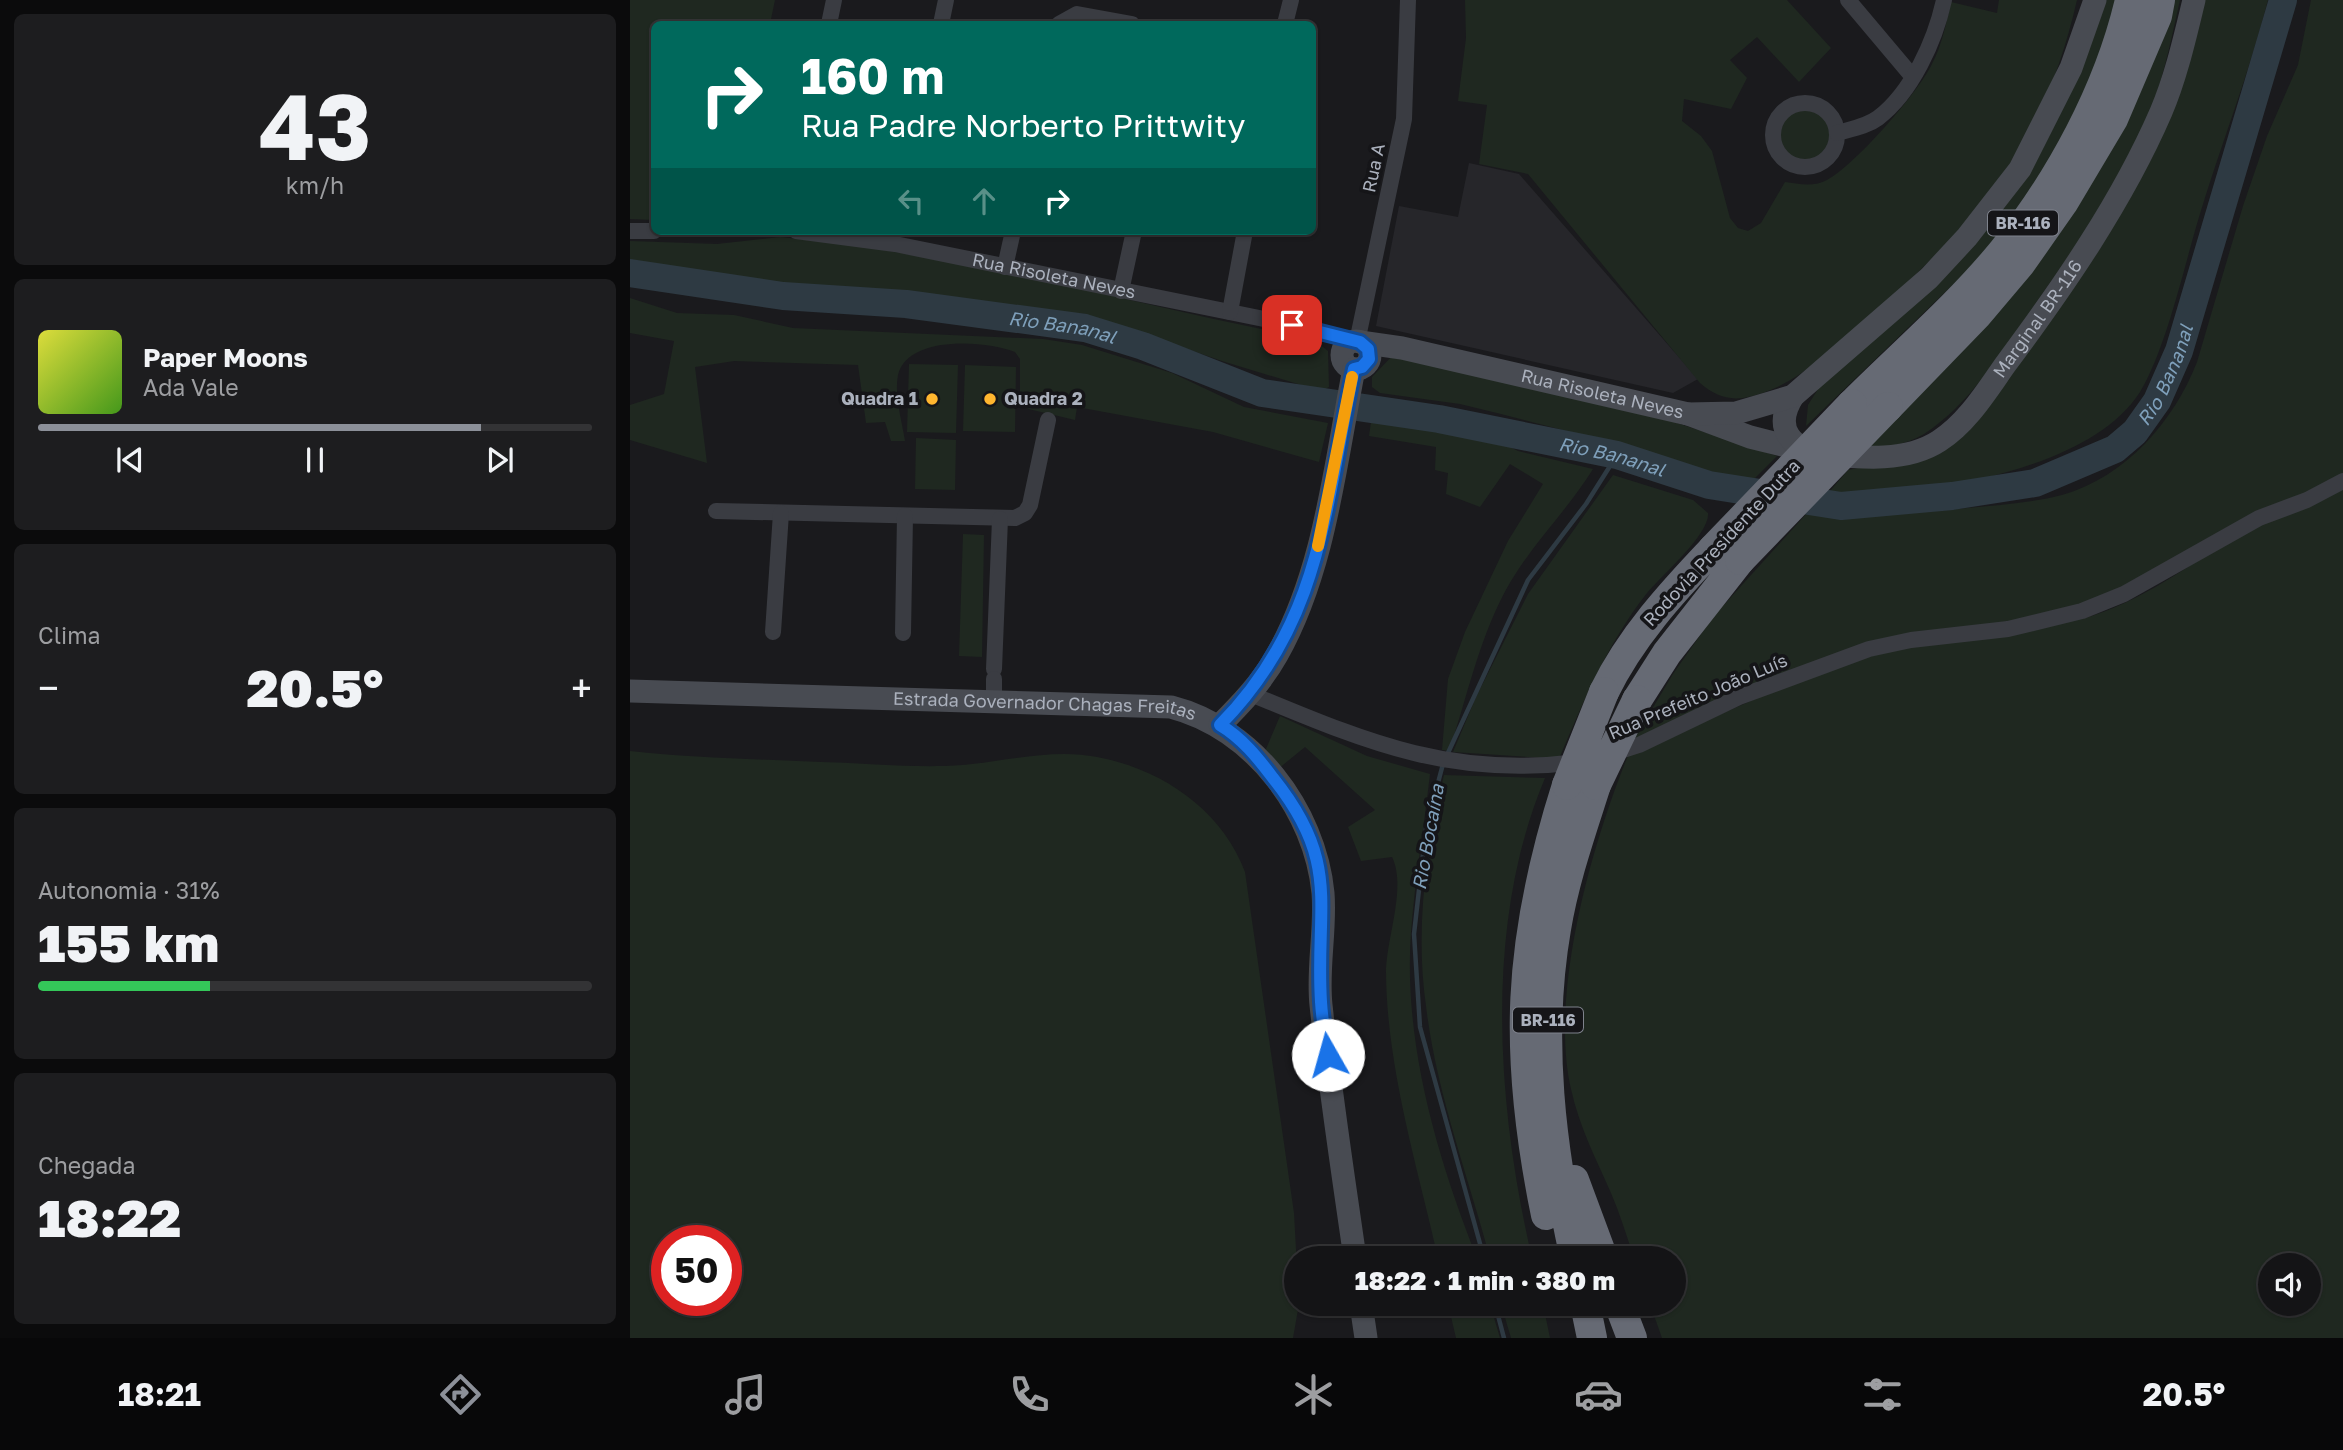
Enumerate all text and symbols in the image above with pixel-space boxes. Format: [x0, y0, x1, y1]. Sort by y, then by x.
text: 160 m [801, 46, 944, 105]
icon: right [686, 49, 777, 140]
text: 43 [259, 71, 371, 180]
text: Rua Padre Norberto Prittwity [801, 106, 1246, 144]
street label: Rua A [1357, 141, 1389, 194]
text: km/h [286, 171, 344, 199]
icon: left [892, 182, 930, 220]
icon: ahead [965, 182, 1003, 220]
icon: right [1038, 182, 1076, 220]
road number: BR-116 [1988, 210, 2058, 236]
street label: Rua Risoleta Neves [970, 248, 1138, 303]
street label: Marginal BR-116 [1988, 255, 2086, 381]
pin [1262, 295, 1322, 355]
water label: Rio Bananal [1007, 306, 1120, 348]
icon: arrive [1273, 306, 1311, 344]
water label: Rio Bananal [2131, 321, 2197, 430]
text: Paper Moons [143, 342, 308, 373]
street label: Rua Risoleta Neves [1519, 364, 1686, 423]
text: Ada Vale [143, 373, 239, 401]
place label: Quadra 1 [841, 387, 918, 409]
place label: Quadra 2 [1004, 387, 1083, 409]
marker: Quadra 1 [924, 391, 940, 407]
marker: Quadra 2 [982, 391, 998, 407]
water label: Rio Bananal [1557, 432, 1669, 481]
icon: previous [111, 441, 149, 479]
icon: pause [296, 441, 334, 479]
icon: next [481, 441, 519, 479]
street label: Rodovia Presidente Dutra [1638, 455, 1804, 630]
text: Clima [38, 621, 101, 649]
street label: Rua Prefeito João Luís [1605, 648, 1790, 744]
text: 20.5° [247, 656, 383, 718]
text: − [38, 665, 59, 710]
text: + [571, 665, 592, 710]
street label: Estrada Governador Chagas Freitas [893, 687, 1200, 725]
water label: Rio Bocaína [1407, 781, 1448, 892]
text: Autonomia · 31% [38, 876, 220, 904]
text: 155 km [38, 911, 219, 973]
road number: BR-116 [1513, 1008, 1583, 1032]
position arrow [1291, 1018, 1365, 1092]
text: Chegada [38, 1151, 135, 1179]
text: 18:22 [38, 1186, 181, 1248]
speed limit sign: 50 [651, 1225, 742, 1316]
map controls [2258, 1253, 2321, 1316]
button: sound [2258, 1253, 2321, 1316]
text: 18:22 · 1 min · 380 m [1355, 1265, 1615, 1296]
icon: directions [436, 1370, 485, 1419]
icon: music [721, 1370, 770, 1419]
icon: phone [1005, 1370, 1054, 1419]
icon: climate [1289, 1370, 1338, 1419]
icon: car [1574, 1370, 1623, 1419]
icon: filters [1858, 1370, 1907, 1419]
text: 18:21 [118, 1375, 201, 1413]
text: 20.5° [2143, 1375, 2225, 1413]

